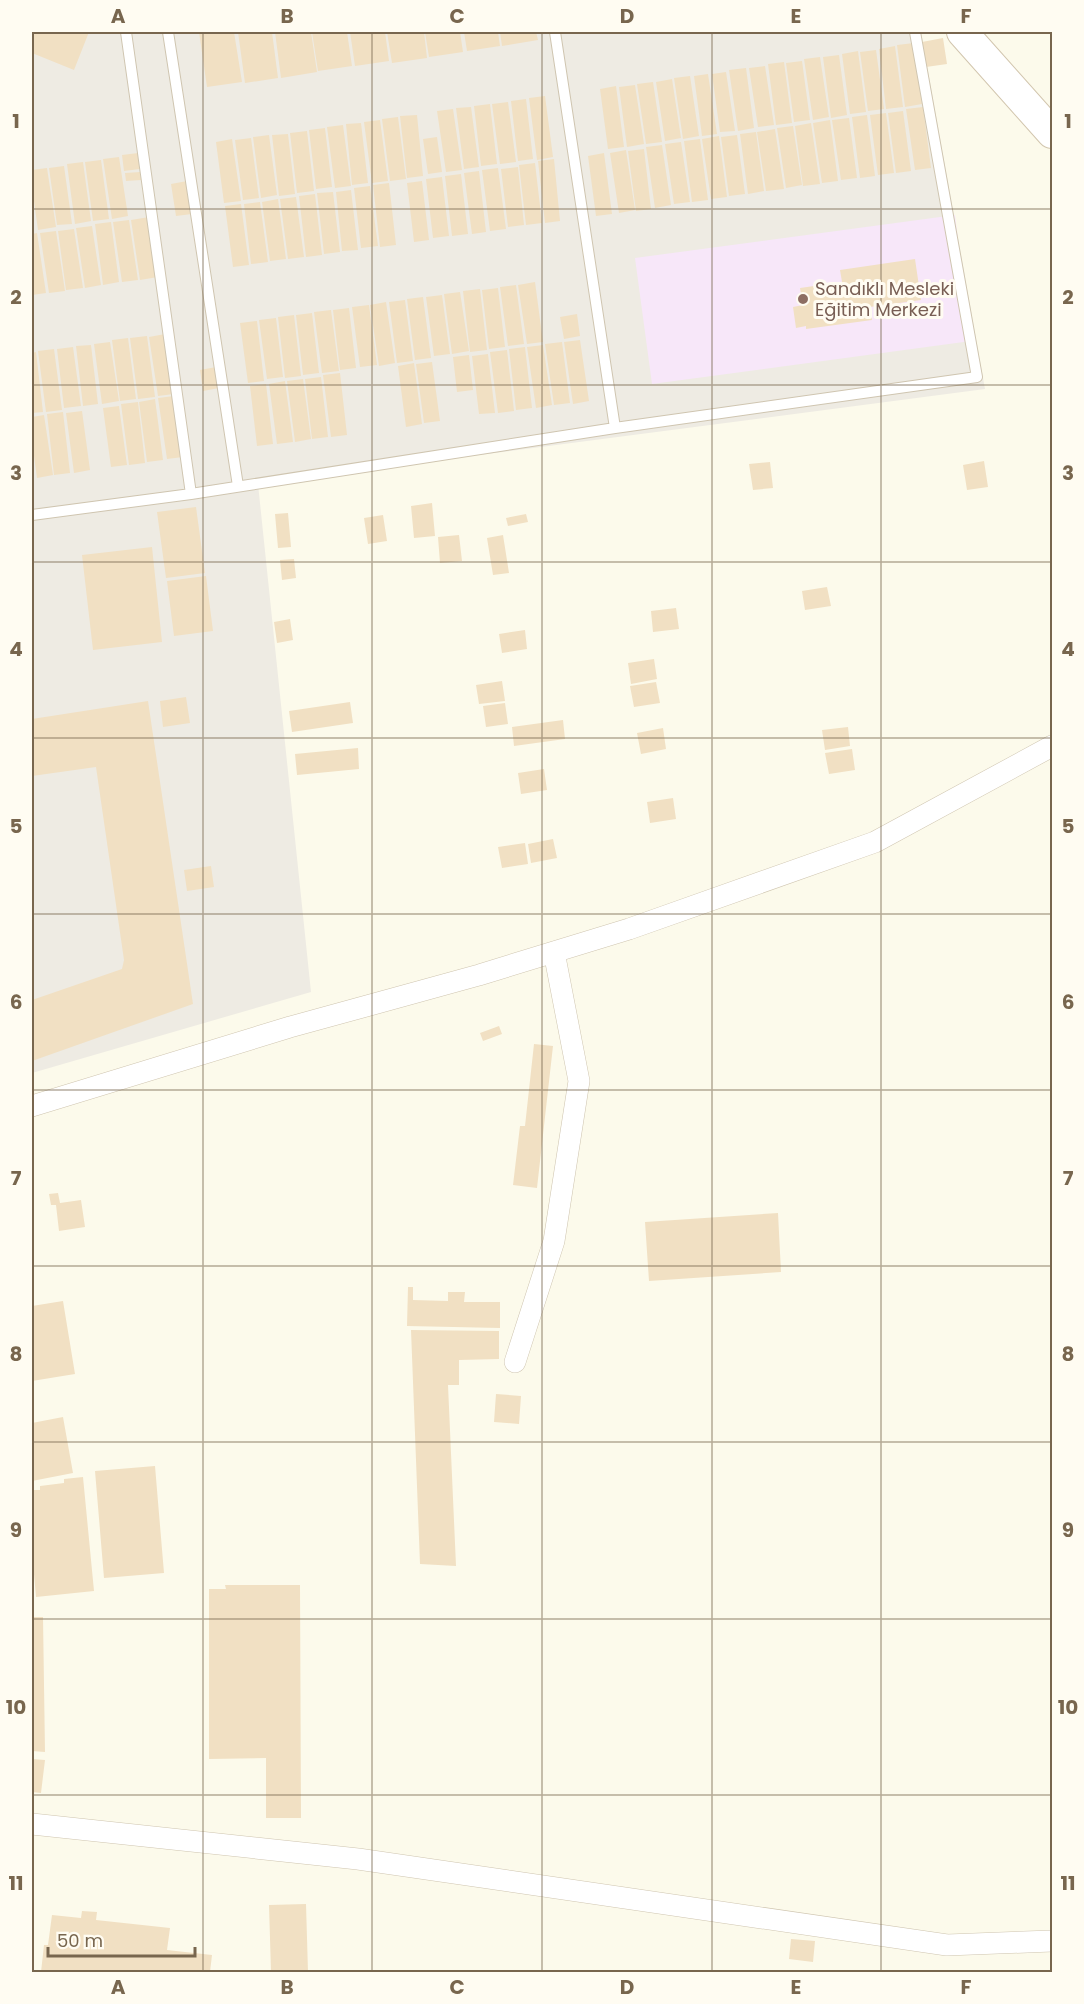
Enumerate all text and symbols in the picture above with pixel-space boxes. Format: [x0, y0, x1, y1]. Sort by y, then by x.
text: A [111, 2, 126, 30]
text: B [280, 2, 294, 30]
text: C [449, 2, 465, 30]
text: D [620, 2, 634, 30]
text: E [791, 2, 801, 30]
text: F [961, 2, 972, 30]
text: 1 [12, 107, 20, 135]
text: 1 [1064, 107, 1072, 135]
place label: Sandıklı Mesleki Eğitim Merkezi [815, 276, 954, 322]
text: 2 [10, 283, 22, 311]
text: 2 [1062, 283, 1074, 311]
marker: Sandıklı Mesleki Eğitim Merkezi [796, 292, 810, 306]
text: 3 [10, 459, 22, 487]
text: 3 [1062, 459, 1074, 487]
text: 4 [9, 635, 23, 663]
text: 4 [1061, 635, 1075, 663]
text: 5 [10, 812, 23, 840]
text: 5 [1062, 812, 1075, 840]
text: 6 [10, 988, 22, 1016]
text: 6 [1062, 988, 1074, 1016]
text: 7 [11, 1164, 22, 1192]
text: 7 [1063, 1164, 1074, 1192]
text: 8 [10, 1340, 22, 1368]
text: 8 [1062, 1340, 1074, 1368]
text: 9 [10, 1516, 22, 1544]
text: 9 [1062, 1516, 1074, 1544]
text: 10 [6, 1693, 26, 1721]
text: 10 [1058, 1693, 1078, 1721]
text: 11 [8, 1869, 24, 1897]
text: 11 [1060, 1869, 1076, 1897]
scale bar [48, 1920, 195, 1958]
text: 50 m [57, 1928, 103, 1953]
text: A [111, 1973, 126, 2001]
text: B [280, 1973, 294, 2001]
text: C [449, 1973, 465, 2001]
text: D [620, 1973, 634, 2001]
text: E [791, 1973, 801, 2001]
text: F [961, 1973, 972, 2001]

